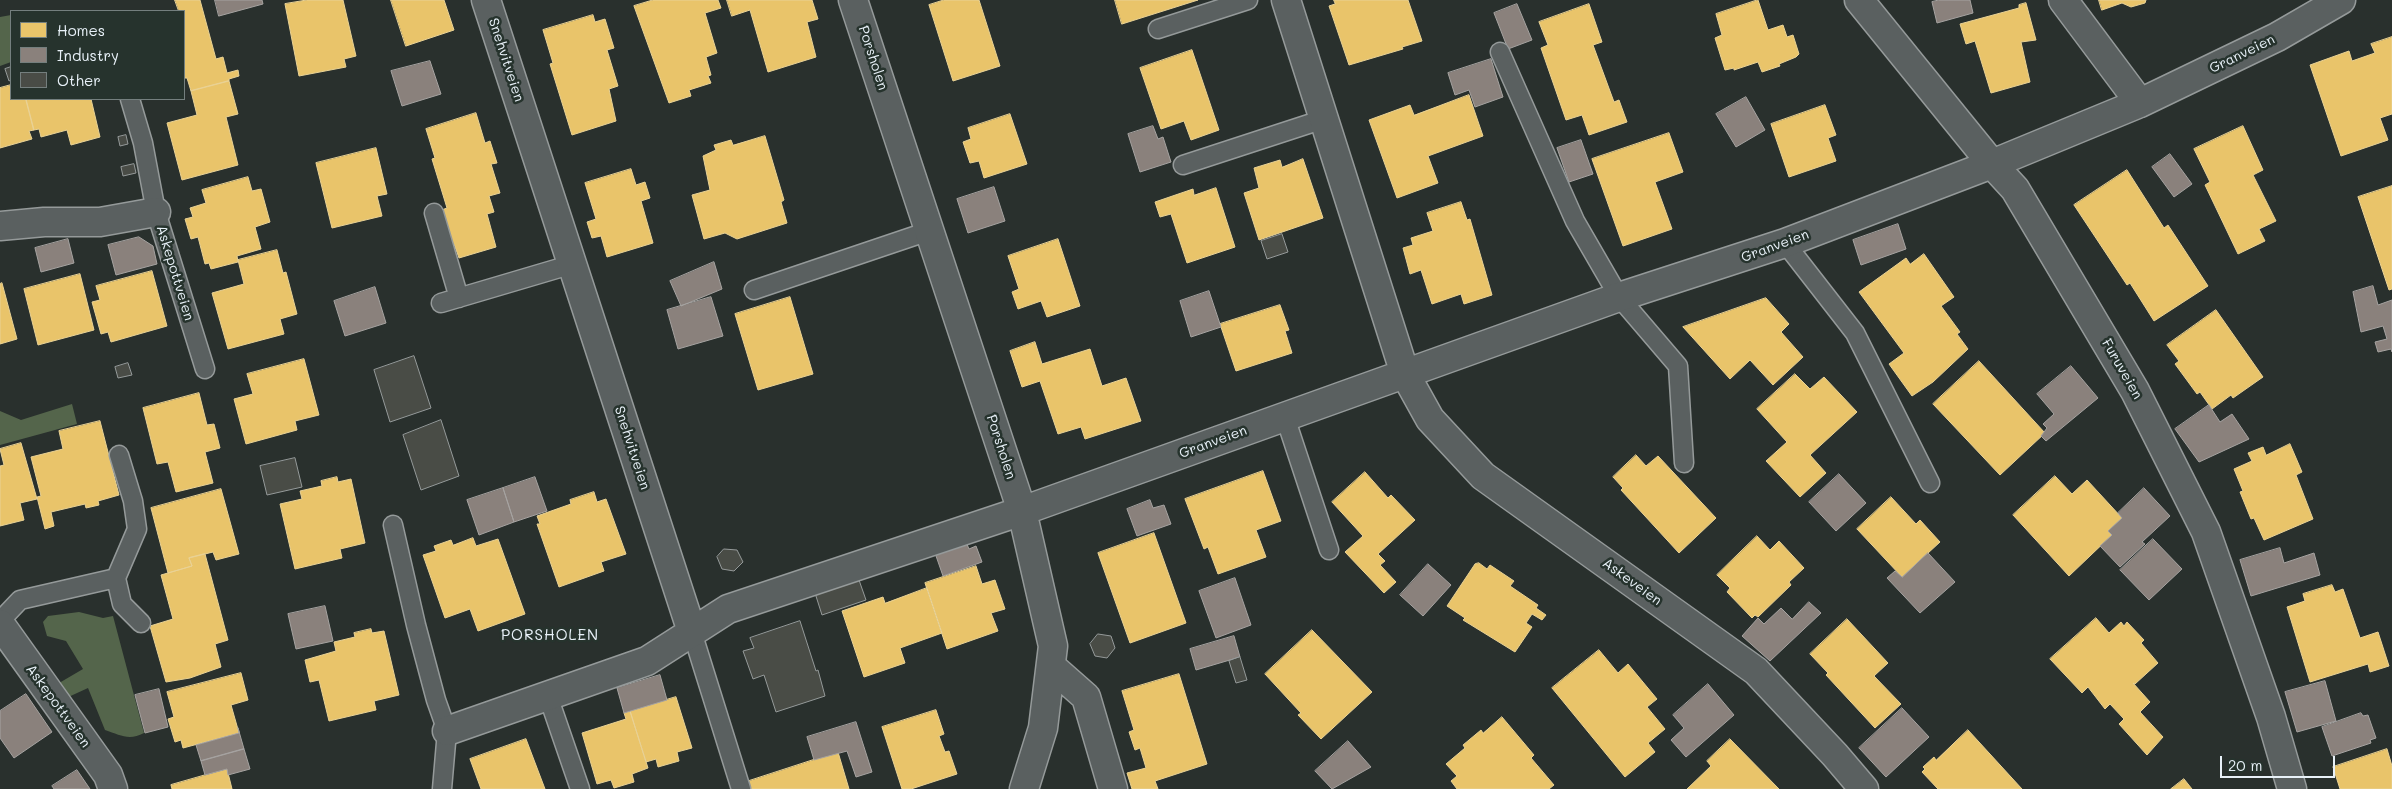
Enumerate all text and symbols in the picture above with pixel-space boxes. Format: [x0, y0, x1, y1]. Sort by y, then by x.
legend [10, 10, 185, 100]
street label: Snehvitveien [485, 16, 527, 104]
text: Homes [57, 20, 105, 40]
street label: Porsholen [855, 24, 891, 92]
street label: Granveien [2207, 31, 2277, 77]
text: Industry [57, 45, 119, 65]
text: Other [57, 70, 101, 90]
street label: Askepottveien [153, 223, 197, 323]
street label: Granveien [1739, 226, 1811, 266]
street label: Furuveien [2098, 336, 2146, 402]
street label: Snehvitveien [611, 404, 653, 492]
street label: Porsholen [983, 413, 1019, 481]
street label: Granveien [1177, 422, 1249, 462]
street label: Askeveien [1599, 555, 1665, 609]
district label: PORSHOLEN [500, 626, 600, 644]
street label: Askepottveien [22, 661, 94, 751]
scale bar [2222, 746, 2337, 778]
text: 20 m [2228, 755, 2262, 775]

